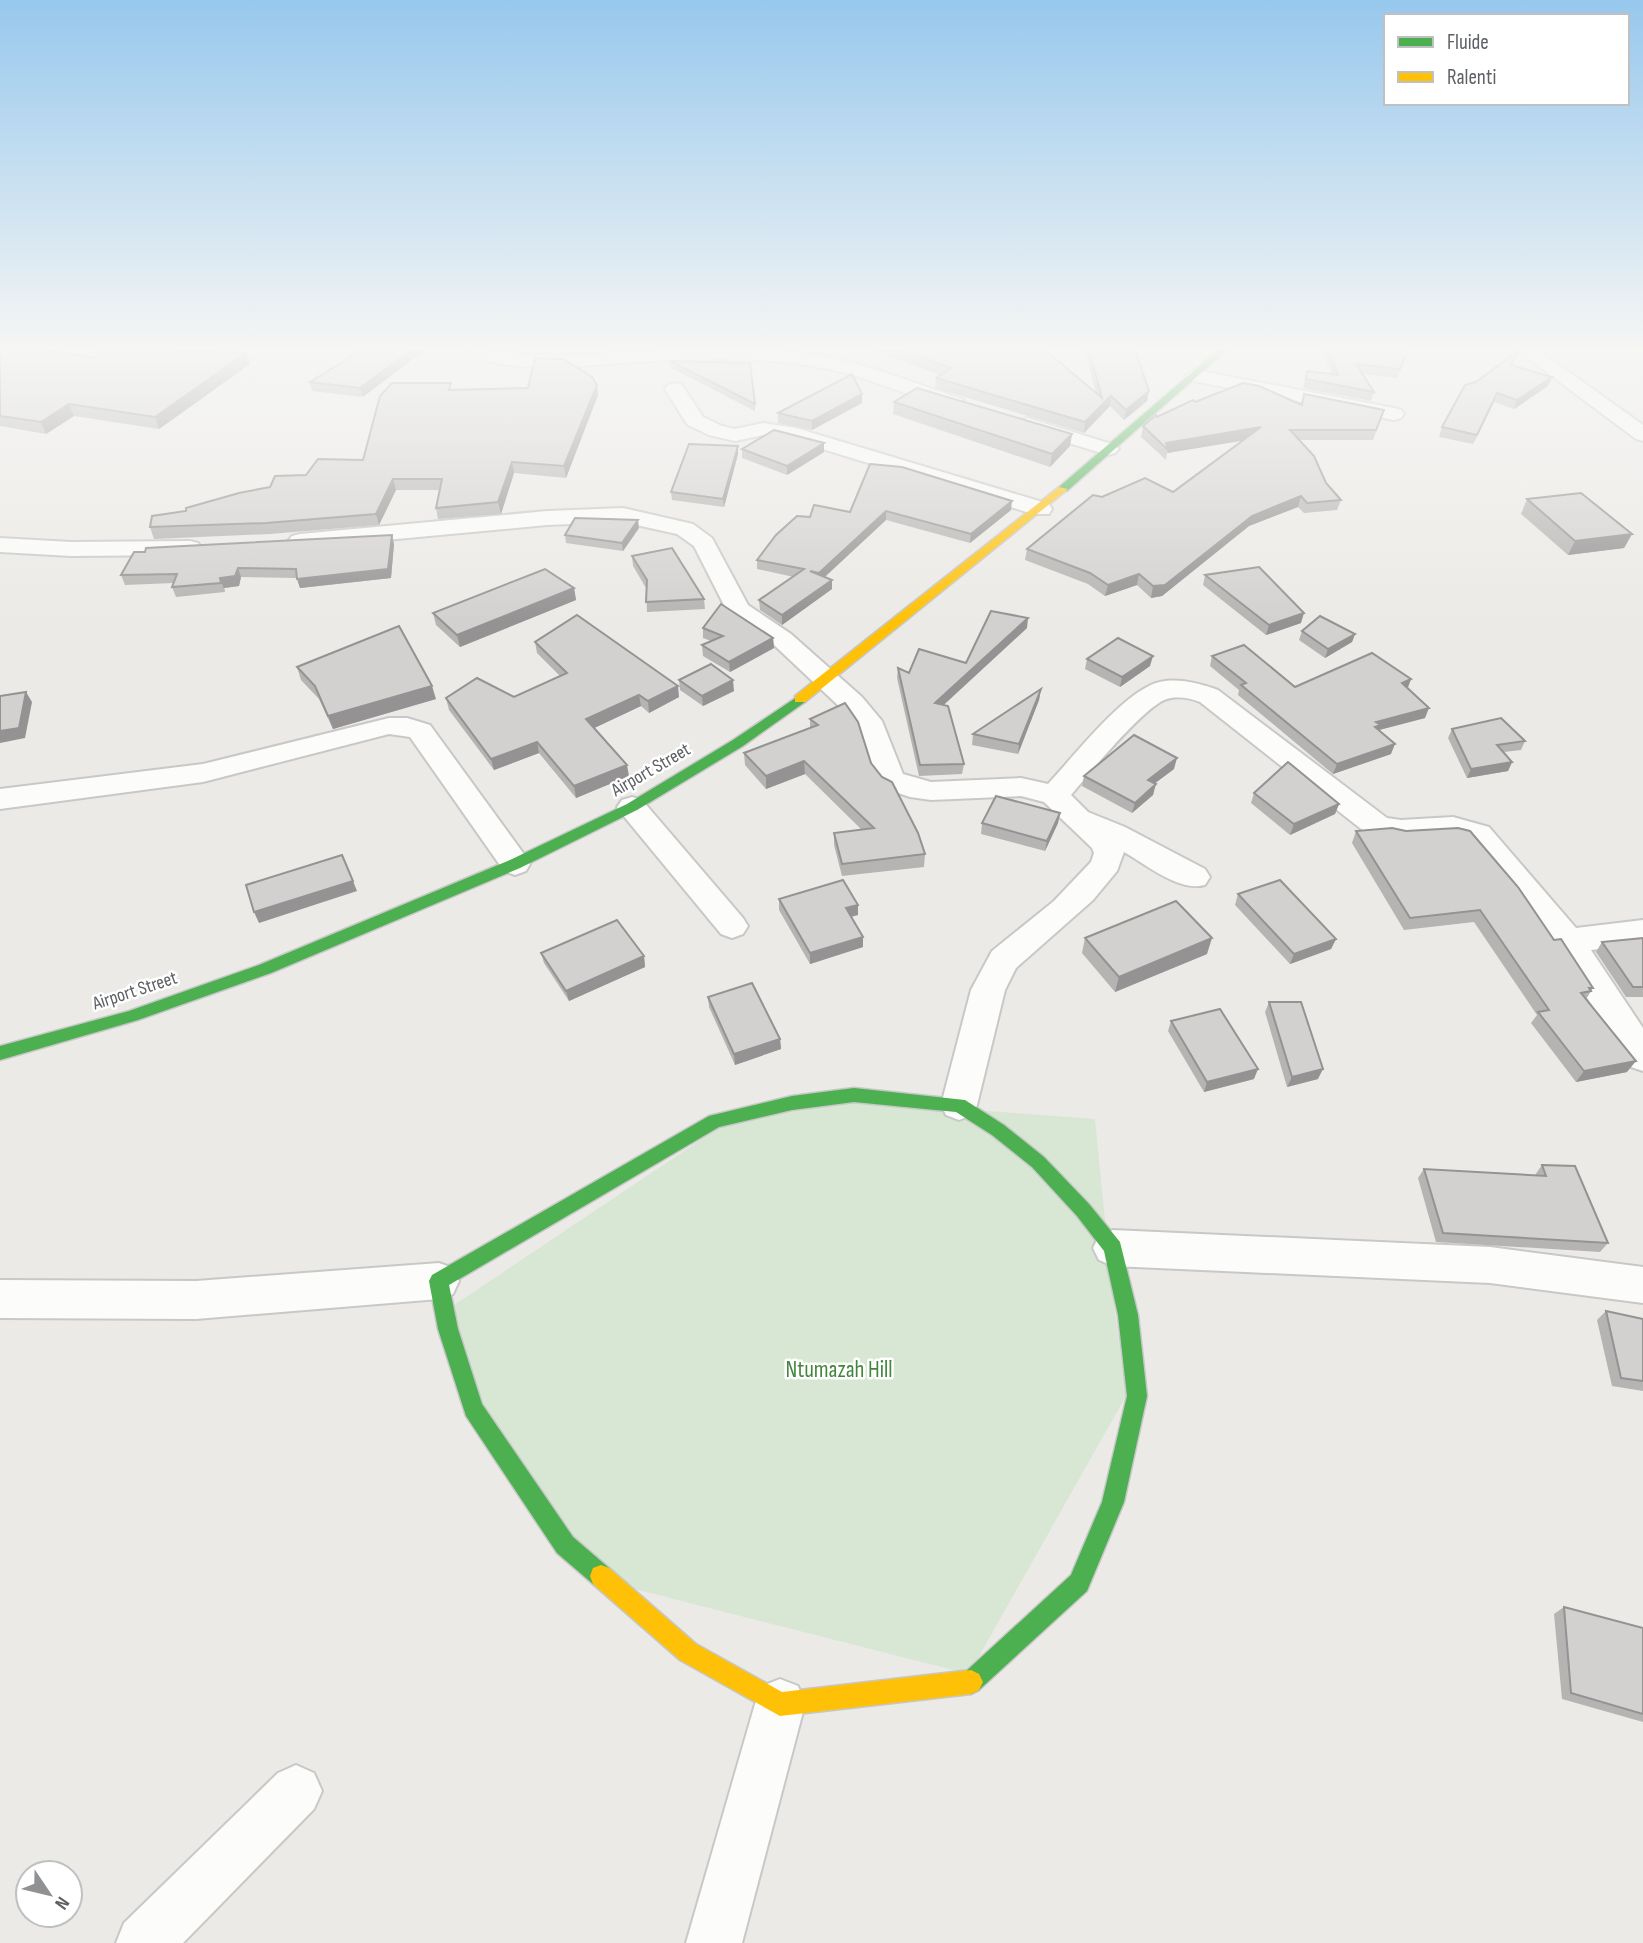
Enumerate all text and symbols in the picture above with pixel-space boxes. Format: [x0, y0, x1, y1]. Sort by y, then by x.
legend [1384, 14, 1629, 105]
text: Fluide [1447, 30, 1489, 55]
text: Ralenti [1447, 65, 1496, 90]
street label: Airport Street [607, 738, 695, 802]
street label: Airport Street [89, 966, 180, 1016]
park label: Ntumazah Hill [785, 1356, 893, 1384]
north arrow [14, 1859, 84, 1929]
text: N [49, 1892, 74, 1914]

